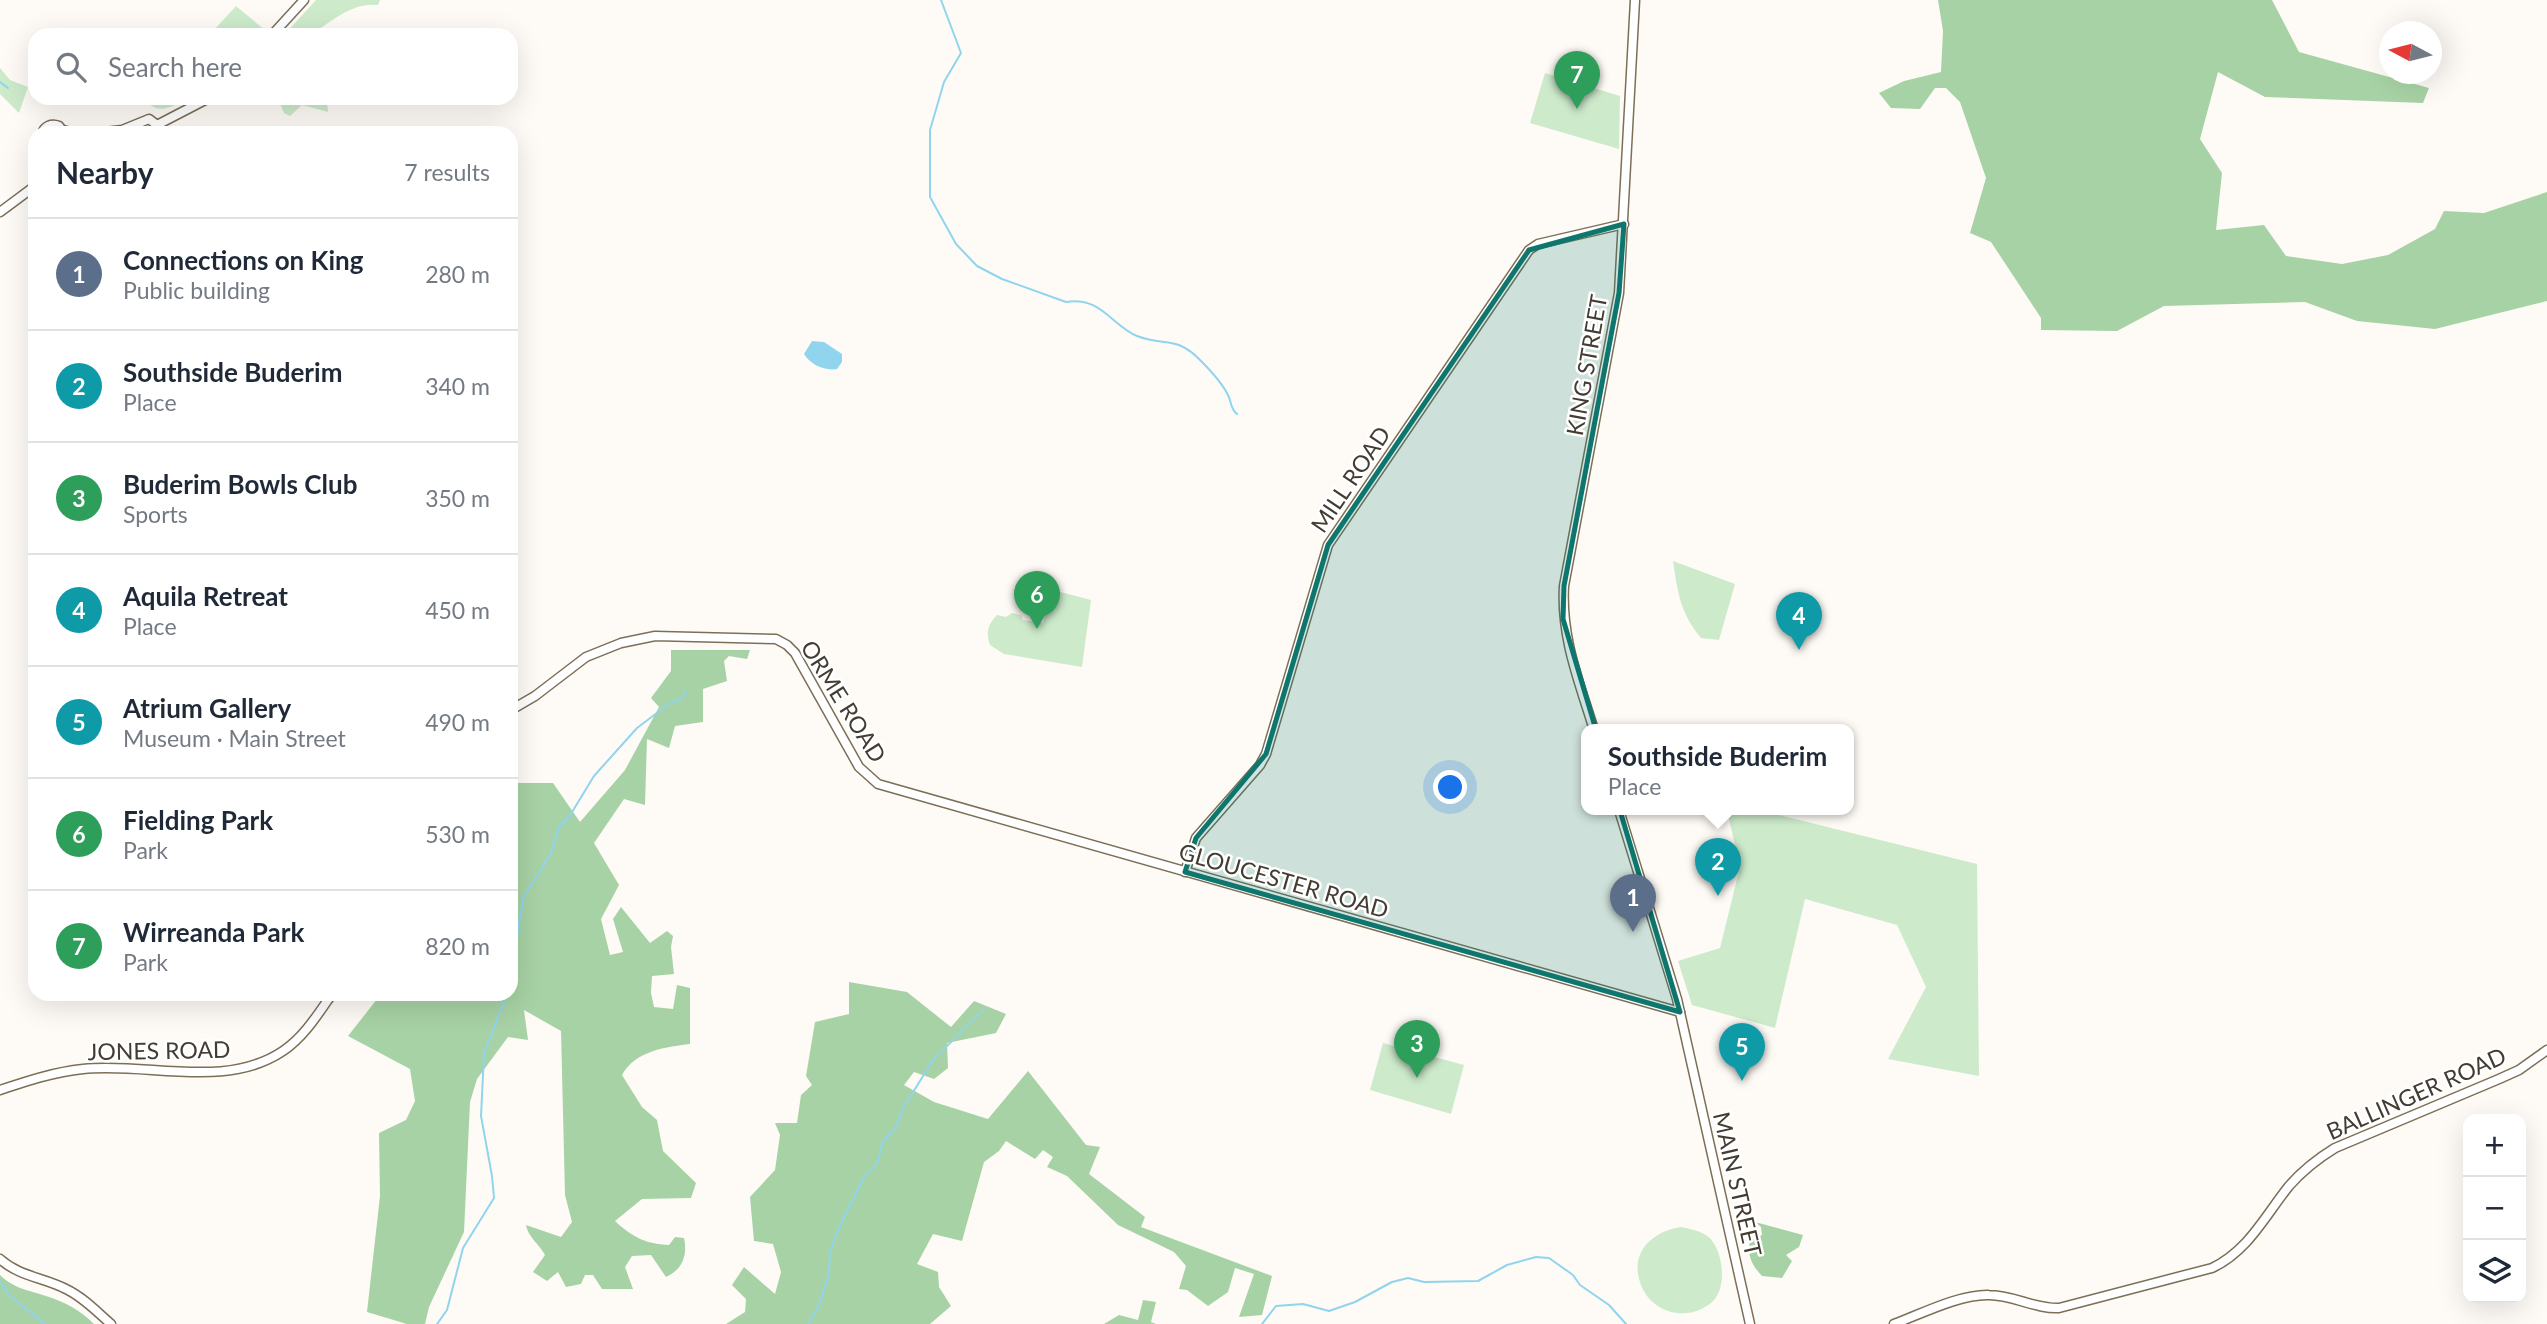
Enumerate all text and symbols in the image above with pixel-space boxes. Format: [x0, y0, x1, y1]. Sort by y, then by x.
north arrow [2379, 21, 2442, 84]
search box [28, 28, 518, 105]
icon: search [52, 48, 90, 86]
text: Search here [108, 51, 242, 83]
pin: 7 [1554, 51, 1600, 109]
text: Nearby [56, 154, 154, 190]
text: 7 results [404, 158, 490, 186]
text: Connections on King [123, 244, 363, 276]
text: 1 [72, 260, 86, 288]
text: 280 m [425, 260, 490, 288]
text: Public building [123, 276, 270, 304]
street label: KING STREET [1560, 292, 1612, 438]
text: Southside Buderim [123, 356, 342, 388]
text: 2 [72, 372, 86, 400]
text: 340 m [425, 372, 490, 400]
text: Place [123, 388, 177, 416]
street label: MILL ROAD [1304, 421, 1396, 537]
text: Buderim Bowls Club [123, 468, 357, 500]
text: 3 [72, 484, 86, 512]
text: 350 m [425, 484, 490, 512]
text: Sports [123, 500, 188, 528]
pin: 6 [1014, 571, 1060, 629]
text: Aquila Retreat [123, 580, 288, 612]
pin: 4 [1776, 592, 1822, 650]
text: 4 [72, 596, 86, 624]
text: 450 m [425, 596, 490, 624]
text: Place [123, 612, 177, 640]
street label: ORME ROAD [795, 635, 893, 767]
text: Atrium Gallery [123, 692, 291, 724]
text: 5 [72, 708, 86, 736]
text: 490 m [425, 708, 490, 736]
text: Museum · Main Street [123, 724, 346, 752]
popup [1581, 724, 1854, 815]
text: Southside Buderim [1608, 740, 1827, 772]
your location [1433, 770, 1467, 804]
text: Place [1608, 772, 1661, 800]
text: Fielding Park [123, 804, 273, 836]
text: 6 [72, 820, 86, 848]
text: 530 m [425, 820, 490, 848]
text: Park [123, 836, 168, 864]
street label: GLOUCESTER ROAD [1176, 837, 1392, 923]
pin: 2 [1695, 838, 1741, 896]
pin: 1 [1610, 874, 1656, 932]
text: Wirreanda Park [123, 916, 304, 948]
text: 7 [72, 932, 86, 960]
text: 820 m [425, 932, 490, 960]
text: Park [123, 948, 168, 976]
pin: 3 [1394, 1020, 1440, 1078]
pin: 5 [1719, 1023, 1765, 1081]
street label: JONES ROAD [87, 1035, 231, 1065]
street label: BALLINGER ROAD [2322, 1041, 2510, 1145]
street label: MAIN STREET [1708, 1109, 1768, 1259]
map controls [2463, 1114, 2526, 1303]
button: + [2463, 1114, 2526, 1177]
button: − [2463, 1177, 2526, 1240]
button: layers [2463, 1240, 2526, 1303]

